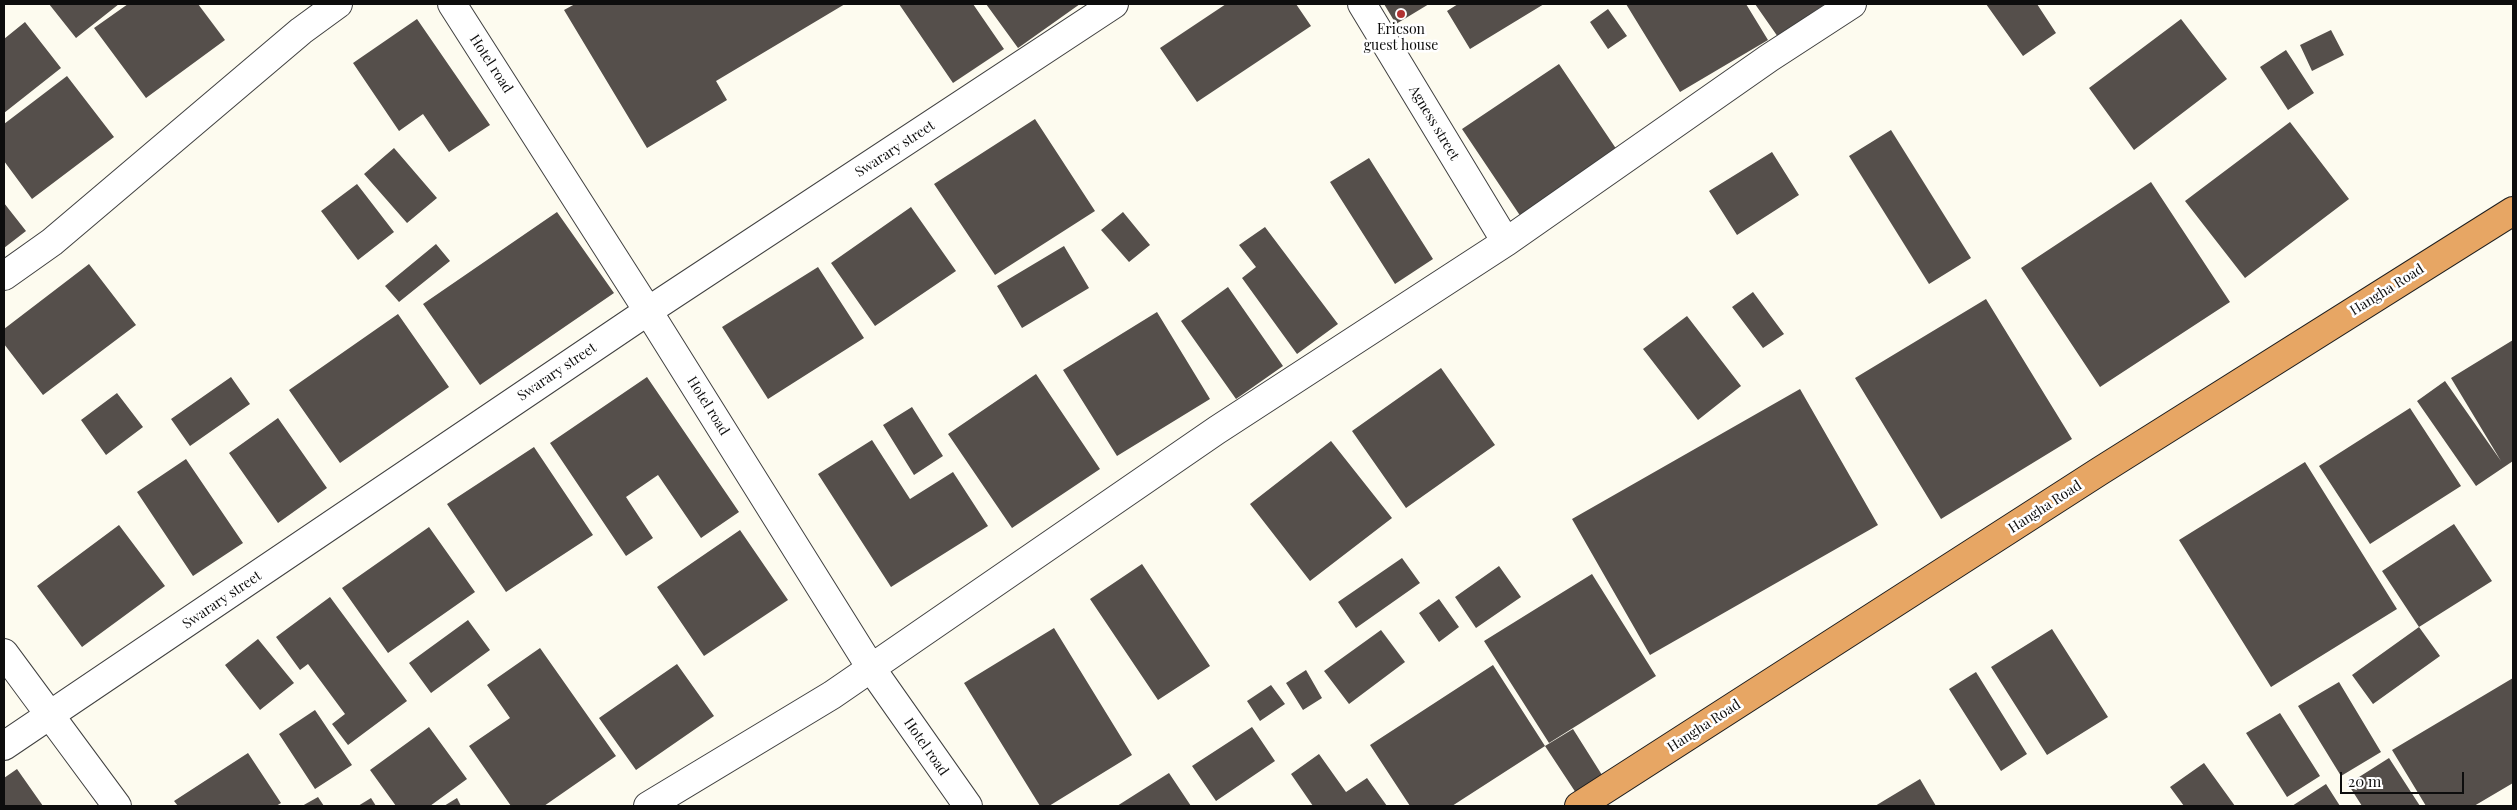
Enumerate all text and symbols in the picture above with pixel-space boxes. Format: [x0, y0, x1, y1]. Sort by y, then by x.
marker: Ericson guest house [1395, 8, 1407, 20]
place label: Ericson guest house [1364, 22, 1438, 54]
street label: Hotel road [466, 32, 516, 96]
street label: Agness street [1405, 83, 1463, 163]
street label: Swarary street [852, 117, 938, 181]
street label: Hangha Road [2347, 261, 2427, 319]
street label: Swarary street [514, 339, 600, 405]
street label: Hotel road [683, 373, 733, 439]
street label: Hangha Road [2005, 477, 2085, 537]
street label: Swarary street [179, 567, 265, 633]
street label: Hangha Road [1664, 696, 1744, 756]
street label: Hotel road [900, 715, 952, 779]
scale bar [2342, 762, 2466, 794]
text: 20 m [2348, 771, 2381, 791]

